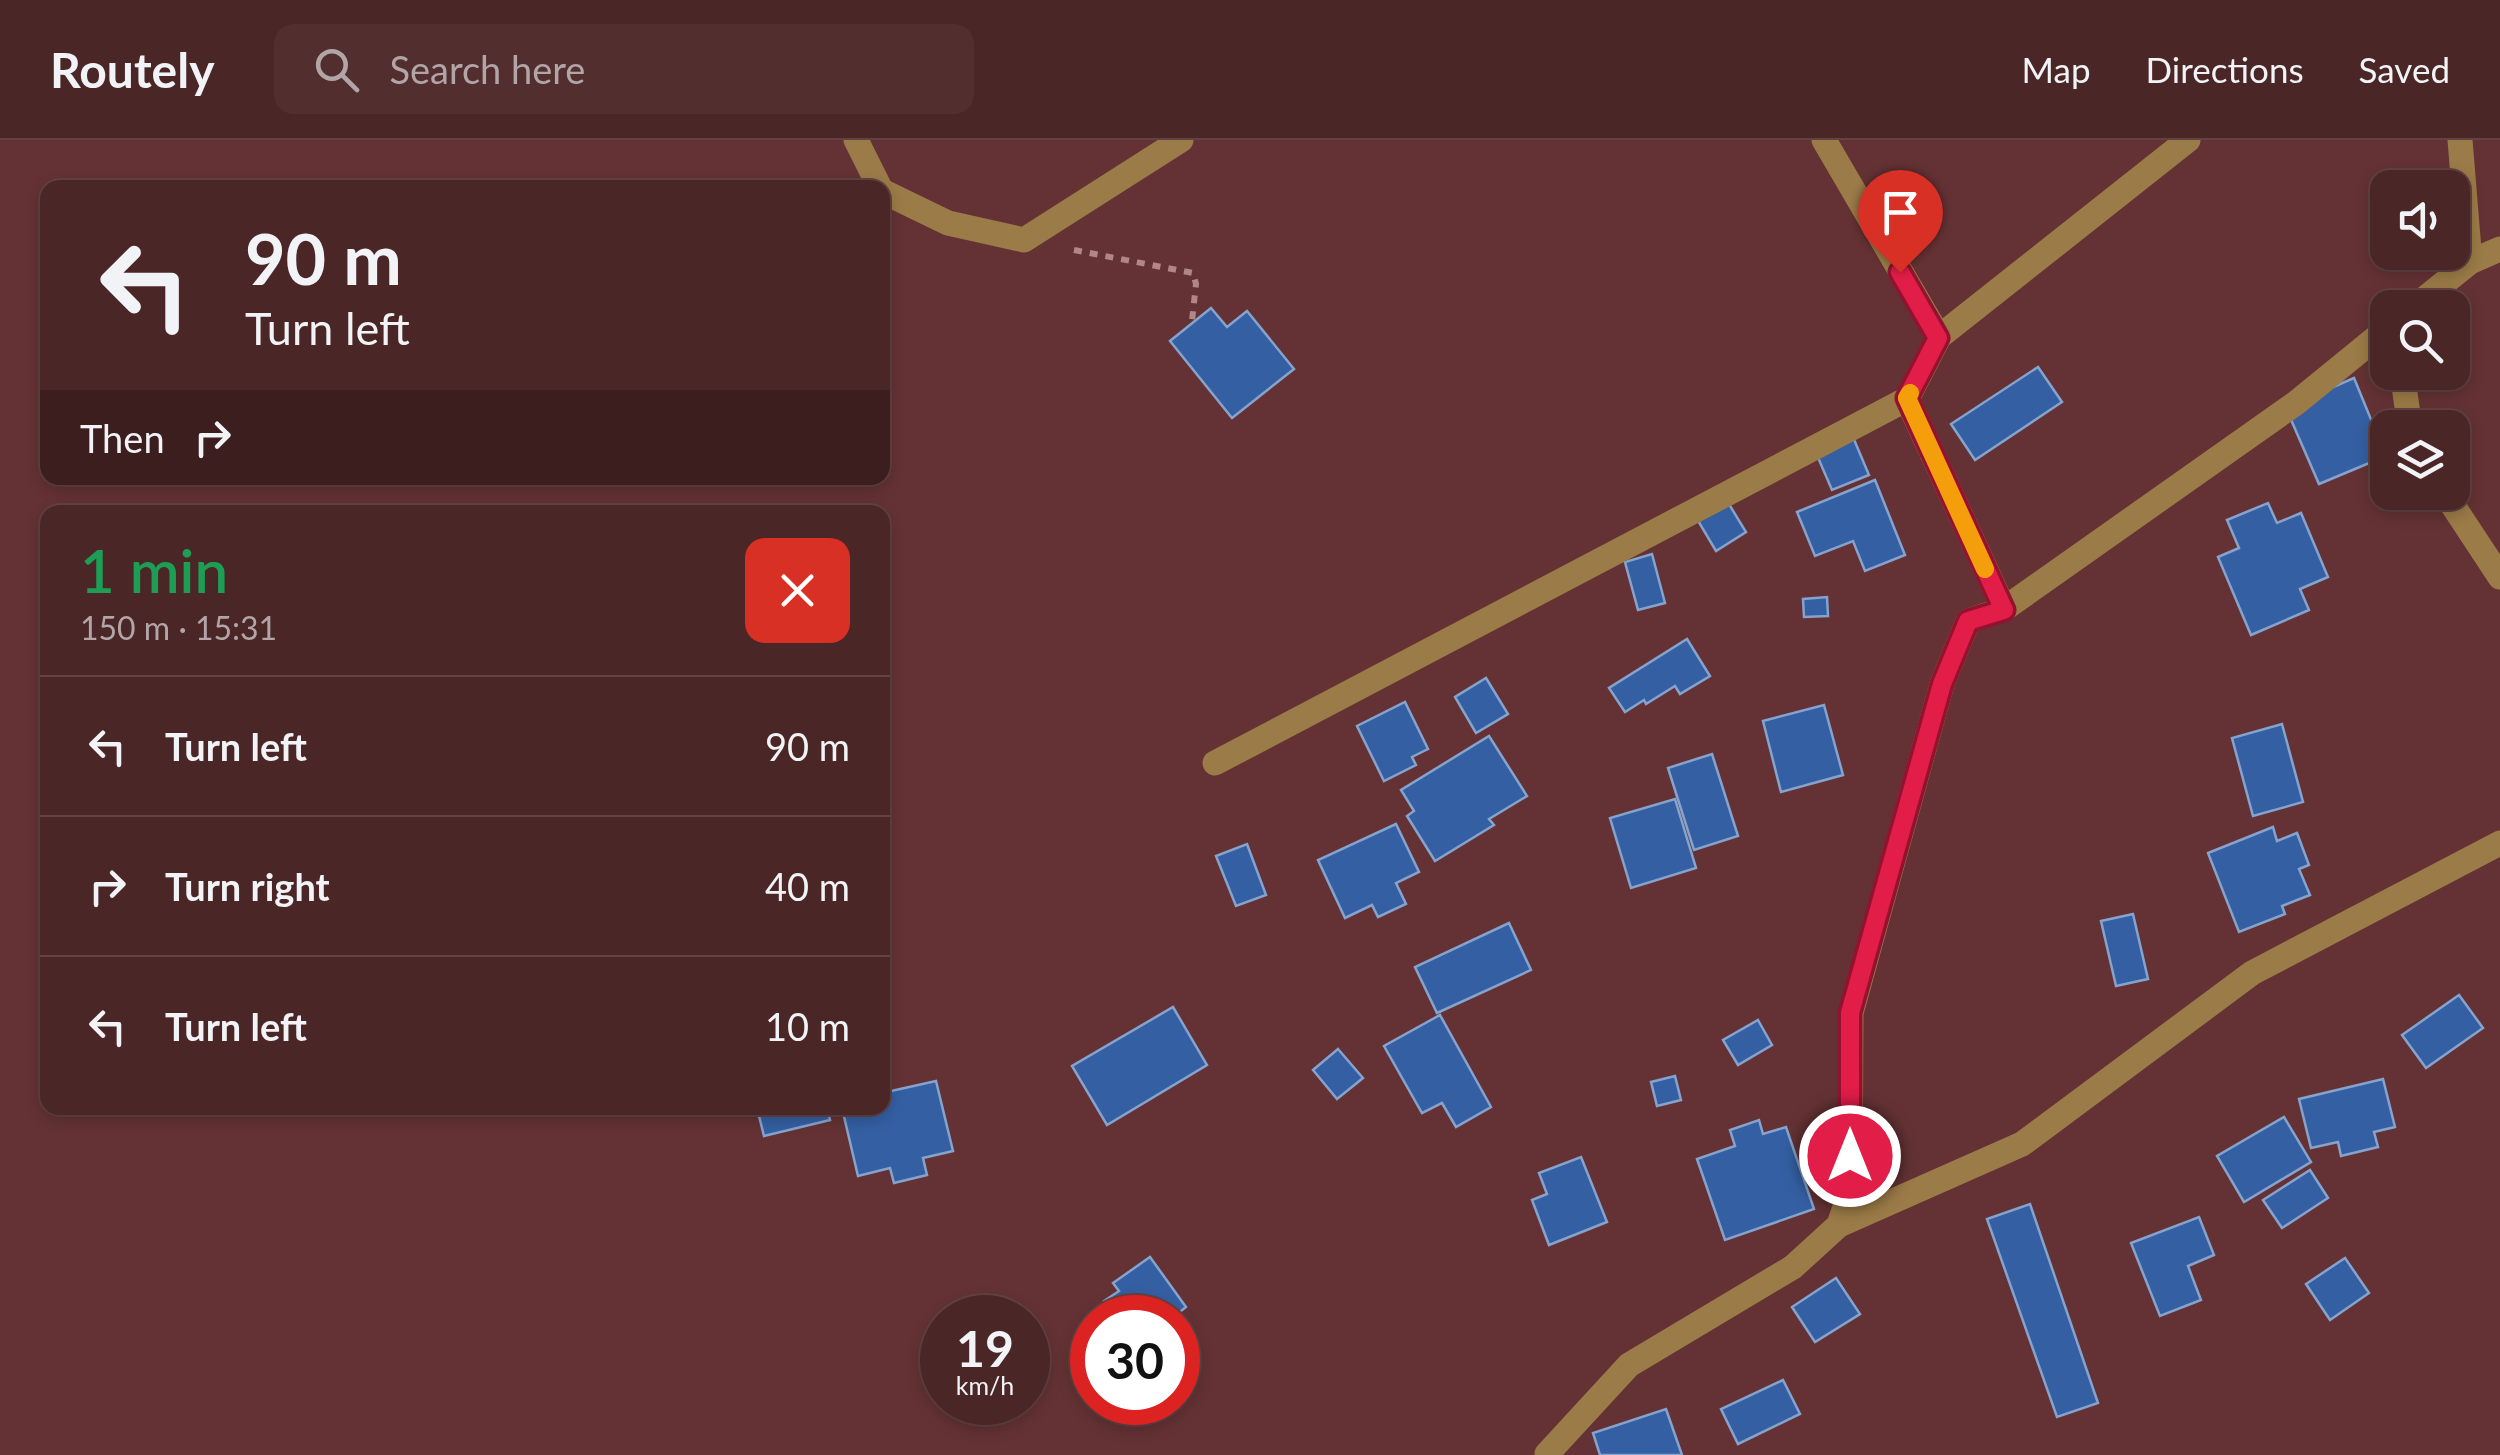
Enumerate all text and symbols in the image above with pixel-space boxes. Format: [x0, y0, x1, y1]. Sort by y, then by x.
search box [274, 24, 974, 114]
text: Routely [50, 41, 214, 98]
icon: search [309, 42, 364, 97]
text: Search here [389, 46, 585, 92]
text: Map [2022, 48, 2091, 90]
text: Directions [2146, 48, 2304, 90]
text: Saved [2359, 48, 2450, 90]
pin [1858, 170, 1943, 273]
map controls [2370, 170, 2470, 510]
button: sound [2370, 170, 2470, 270]
icon: arrive [1873, 185, 1928, 240]
text: 90 m [245, 216, 402, 300]
icon: left [80, 220, 210, 350]
button: search [2370, 290, 2470, 390]
text: Turn left [245, 301, 410, 355]
icon: right [185, 410, 240, 465]
button: layers [2370, 410, 2470, 510]
text: Then [80, 415, 165, 461]
text: 1 min [80, 534, 228, 606]
button: close [745, 538, 850, 643]
text: 150 m · 15:31 [80, 608, 277, 647]
icon: left [80, 719, 135, 774]
text: Turn left [165, 723, 307, 769]
text: 90 m [765, 723, 850, 769]
icon: right [80, 859, 135, 914]
text: Turn right [165, 863, 330, 909]
text: 40 m [765, 863, 850, 909]
icon: left [80, 999, 135, 1054]
text: Turn left [165, 1003, 307, 1049]
text: 10 m [765, 1003, 850, 1049]
position arrow [1798, 1104, 1902, 1208]
speed limit sign: 30 [1070, 1295, 1200, 1425]
text: 19 [956, 1318, 1014, 1378]
text: km/h [956, 1370, 1014, 1400]

